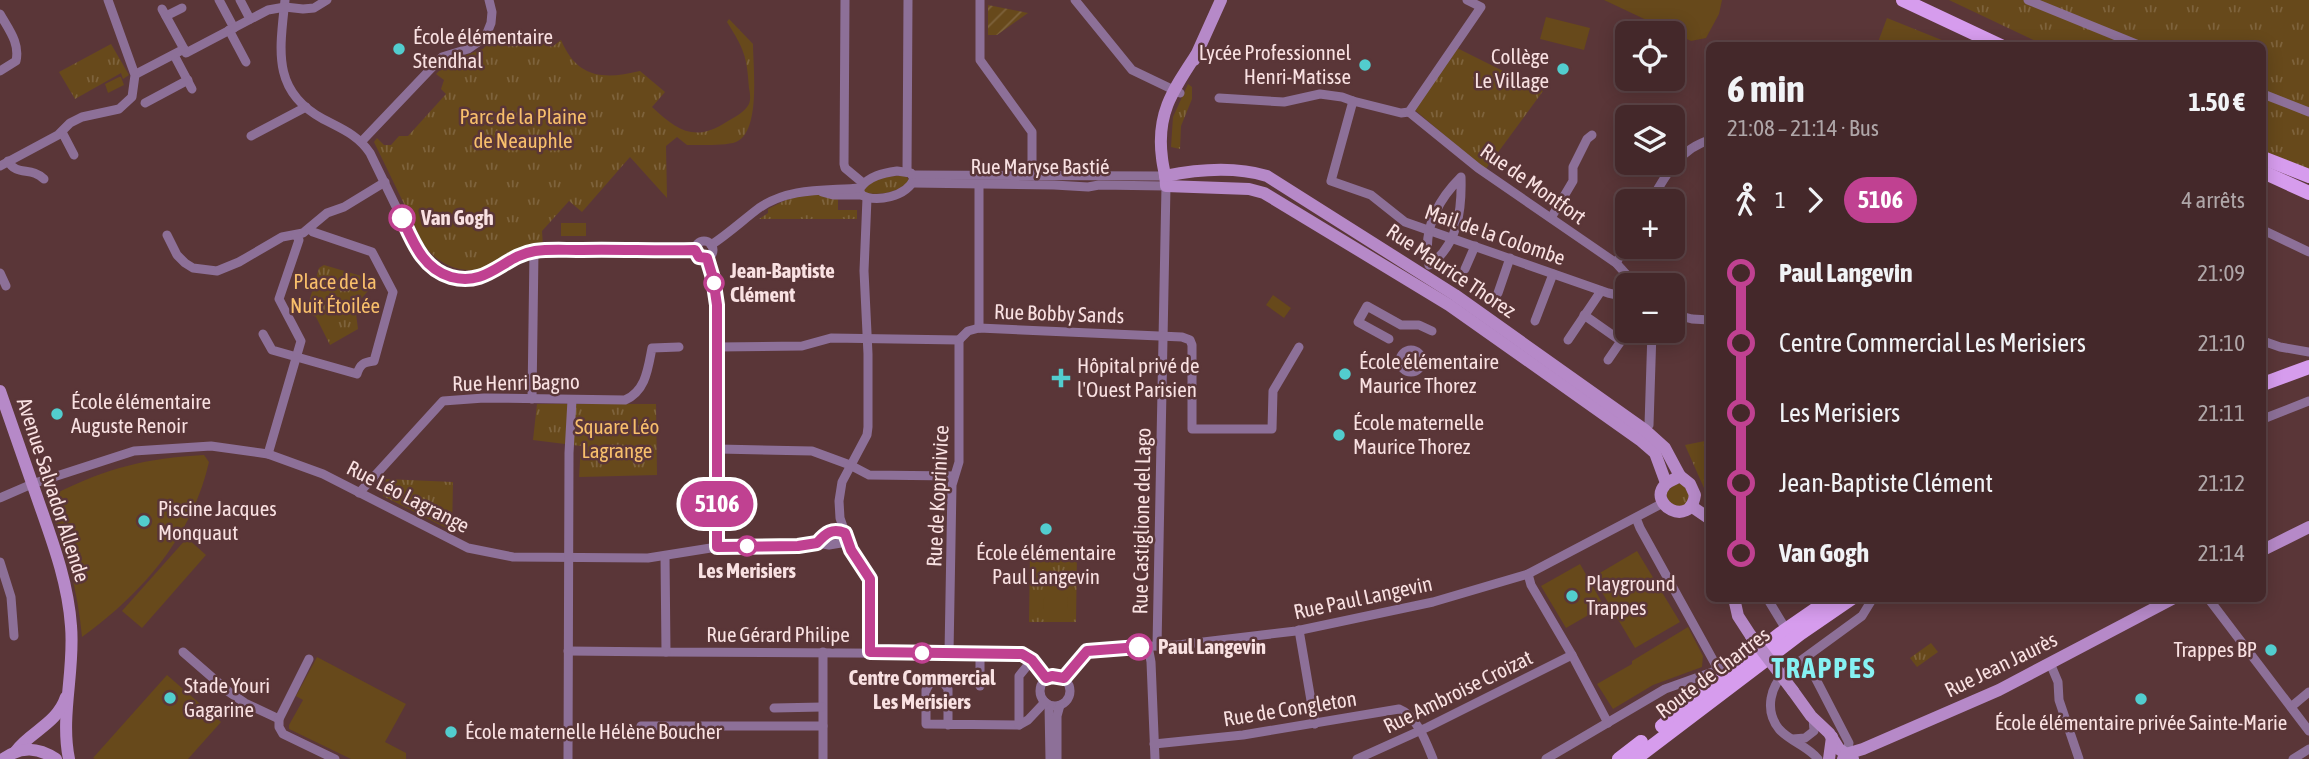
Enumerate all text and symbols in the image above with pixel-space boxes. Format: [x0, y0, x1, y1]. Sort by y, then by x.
map controls [1615, 21, 1685, 343]
button: locate [1615, 21, 1685, 91]
place label: École élémentaire Stendhal [413, 24, 553, 72]
place label: Lycée Professionnel Henri-Matisse [1199, 40, 1351, 88]
marker: École élémentaire Stendhal [391, 41, 407, 57]
place label: Collège Le Village [1474, 44, 1549, 92]
marker: Lycée Professionnel Henri-Matisse [1357, 57, 1373, 73]
marker: Collège Le Village [1555, 61, 1571, 77]
text: 6 min [1727, 67, 1805, 110]
text: 1.50 € [2188, 87, 2245, 117]
park label: Parc de la Plaine de Neauphle [459, 104, 587, 152]
button: layers [1615, 105, 1685, 175]
text: 21:08 – 21:14 · Bus [1727, 115, 1879, 141]
street label: Rue de Montfort [1476, 138, 1591, 228]
street label: Rue Maryse Bastié [970, 154, 1110, 178]
icon: walk [1727, 181, 1765, 219]
icon: forward [1796, 181, 1834, 219]
text: 5106 [1858, 186, 1903, 213]
text: 1 [1775, 187, 1786, 213]
text: 4 arrêts [2182, 187, 2245, 213]
button: + [1615, 189, 1685, 259]
street label: Mail de la Colombe [1422, 199, 1569, 269]
marker: Van Gogh [389, 205, 415, 231]
place label: Van Gogh [420, 205, 494, 229]
street label: Rue Maurice Thorez [1383, 218, 1521, 322]
place label: Jean-Baptiste Clément [729, 258, 835, 306]
text: Paul Langevin [1779, 258, 1913, 288]
text: 21:09 [2197, 260, 2245, 286]
park label: Place de la Nuit Étoilée [290, 269, 380, 317]
marker: Jean-Baptiste Clément [704, 273, 724, 293]
button: − [1615, 273, 1685, 343]
street label: Rue Bobby Sands [994, 299, 1125, 327]
text: Centre Commercial Les Merisiers [1779, 328, 2086, 358]
text: 21:10 [2198, 330, 2245, 356]
place label: École élémentaire Maurice Thorez [1359, 349, 1499, 397]
place label: Hôpital privé de l'Ouest Parisien [1077, 353, 1199, 401]
marker: École élémentaire Maurice Thorez [1337, 366, 1353, 382]
marker: Hôpital privé de l'Ouest Parisien [1051, 368, 1071, 388]
street label: Rue Henri Bagno [452, 369, 580, 395]
place label: École élémentaire Auguste Renoir [71, 389, 211, 437]
street label: Avenue Salvador Allende [13, 394, 95, 585]
text: Les Merisiers [1779, 398, 1900, 428]
text: 21:11 [2198, 400, 2245, 426]
marker: École élémentaire Auguste Renoir [49, 406, 65, 422]
place label: École maternelle Maurice Thorez [1353, 410, 1484, 458]
park label: Square Léo Lagrange [575, 414, 659, 462]
street label: Rue de Koprinivice [921, 424, 953, 567]
street label: Rue Castiglione del Lago [1127, 427, 1155, 615]
marker: École maternelle Maurice Thorez [1331, 427, 1347, 443]
street label: Rue Léo Lagrange [343, 455, 474, 537]
text: Jean-Baptiste Clément [1779, 468, 1993, 498]
text: 21:12 [2198, 470, 2245, 496]
line badge: 5106 [668, 481, 766, 527]
text: 5106 [694, 490, 740, 517]
place label: Piscine Jacques Monquaut [158, 496, 277, 544]
marker: Piscine Jacques Monquaut [136, 513, 152, 529]
marker: École élémentaire Paul Langevin [1038, 521, 1054, 537]
marker: Les Merisiers [737, 536, 757, 556]
text: Van Gogh [1779, 538, 1869, 568]
place label: École élémentaire Paul Langevin [976, 540, 1116, 588]
text: 21:14 [2198, 540, 2245, 566]
place label: Les Merisiers [698, 558, 797, 582]
street label: Rue Paul Langevin [1291, 571, 1434, 623]
place label: Playground Trappes [1586, 571, 1676, 619]
marker: Playground Trappes [1564, 588, 1580, 604]
street label: Rue Gérard Philipe [706, 622, 850, 646]
street label: Route de Chartres [1651, 622, 1774, 723]
street label: Rue Jean Jaurès [1941, 627, 2061, 702]
marker: Paul Langevin [1126, 634, 1152, 660]
place label: Paul Langevin [1158, 634, 1266, 658]
place label: Trappes BP [2174, 637, 2257, 661]
marker: Trappes BP [2263, 642, 2279, 658]
marker: Centre Commercial Les Merisiers [912, 643, 932, 663]
street label: Rue Ambroise Croizat [1379, 645, 1536, 738]
district label: TRAPPES [1771, 652, 1877, 684]
place label: Centre Commercial Les Merisiers [848, 665, 996, 713]
place label: Stade Youri Gagarine [184, 673, 270, 721]
street label: Rue de Congleton [1221, 686, 1358, 730]
marker: Stade Youri Gagarine [162, 690, 178, 706]
marker: École élémentaire privée Sainte-Marie [2133, 691, 2149, 707]
place label: École élémentaire privée Sainte-Marie [1995, 710, 2287, 734]
place label: École maternelle Hélène Boucher [465, 719, 723, 743]
marker: École maternelle Hélène Boucher [443, 724, 459, 740]

